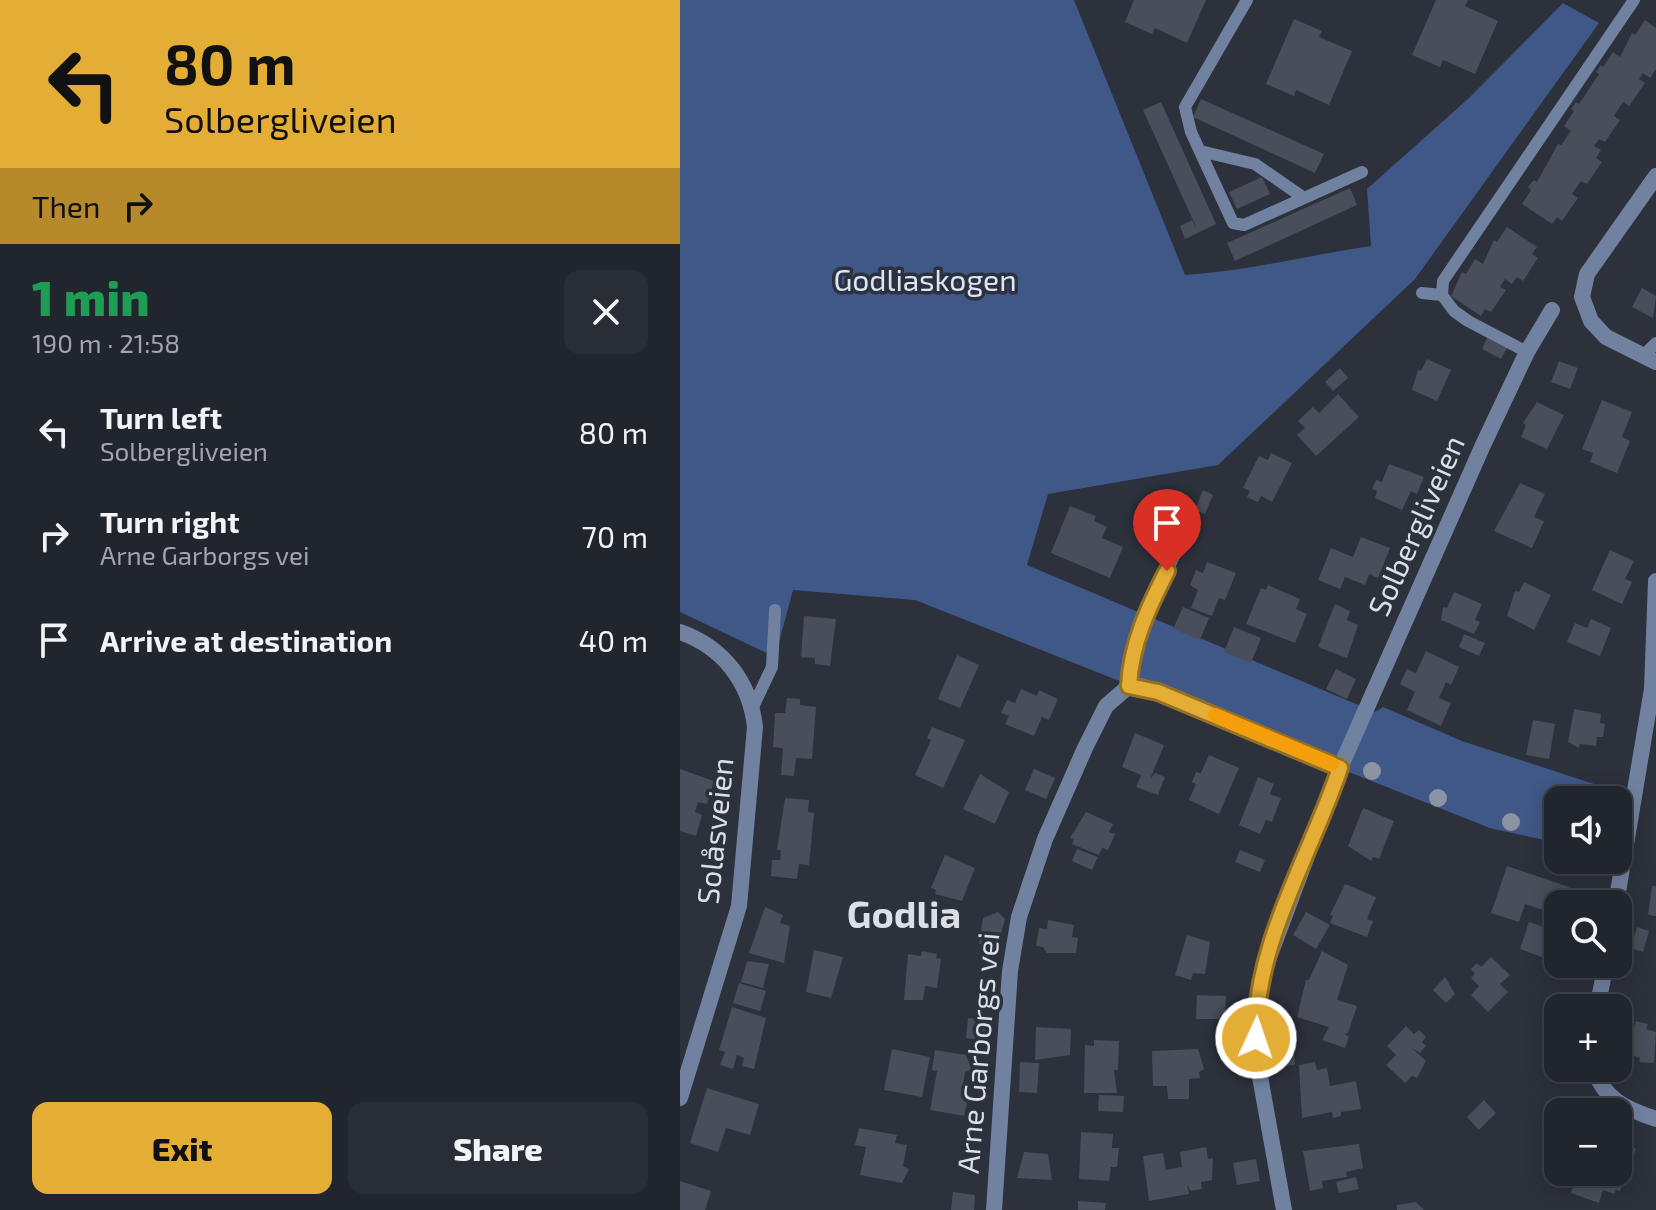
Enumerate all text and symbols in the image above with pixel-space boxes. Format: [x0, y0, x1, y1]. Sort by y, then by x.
text: 80 m [164, 29, 296, 96]
icon: left [32, 32, 136, 136]
text: Solbergliveien [164, 97, 397, 140]
icon: right [116, 184, 160, 228]
text: Then [32, 188, 100, 224]
park label: Godliaskogen [833, 261, 1017, 297]
text: 1 min [32, 268, 150, 326]
button: close [564, 270, 648, 354]
text: 190 m · 21:58 [32, 327, 180, 358]
text: Turn left [100, 399, 222, 435]
icon: left [32, 410, 76, 454]
text: 80 m [579, 414, 648, 450]
street label: Solbergliveien [1359, 429, 1471, 621]
text: Solbergliveien [100, 435, 268, 466]
pin [1133, 489, 1201, 571]
icon: arrive [1145, 501, 1189, 545]
text: Turn right [100, 503, 240, 539]
icon: right [32, 514, 76, 558]
text: 70 m [582, 518, 648, 554]
text: Arne Garborgs vei [100, 539, 309, 570]
icon: arrive [32, 618, 76, 662]
text: Arrive at destination [100, 622, 392, 658]
text: 40 m [578, 622, 648, 658]
street label: Solåsveien [688, 756, 740, 906]
map controls [1544, 786, 1632, 1186]
button: sound [1544, 786, 1632, 874]
district label: Godlia [847, 890, 961, 936]
button: search [1544, 890, 1632, 978]
street label: Arne Garborgs vei [949, 931, 1005, 1175]
button: + [1544, 994, 1632, 1082]
position arrow [1214, 996, 1298, 1080]
button: − [1544, 1098, 1632, 1186]
button: Exit [32, 1102, 332, 1194]
button: Share [348, 1102, 648, 1194]

